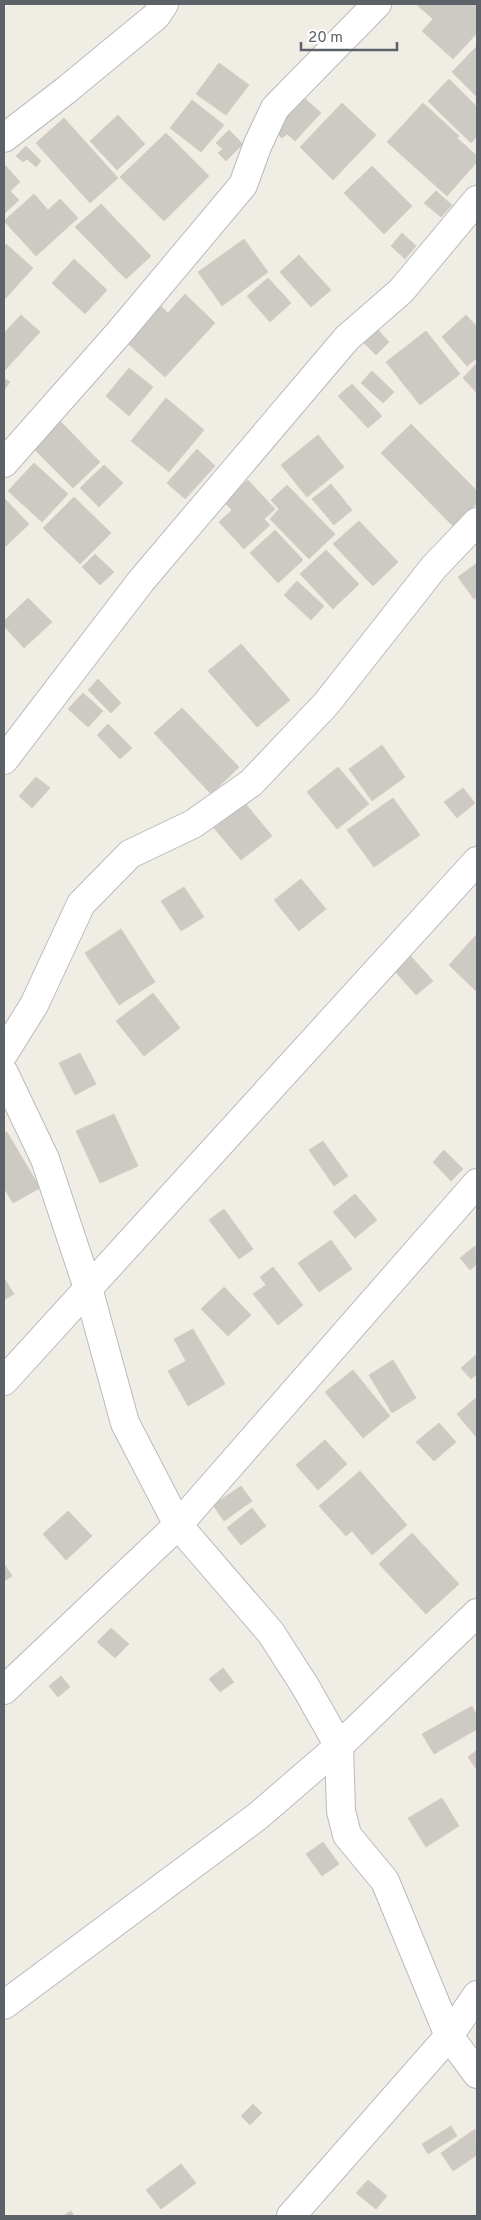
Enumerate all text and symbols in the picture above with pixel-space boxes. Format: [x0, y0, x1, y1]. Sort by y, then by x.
scale bar [301, 20, 397, 52]
text: 20 m [308, 29, 343, 48]

